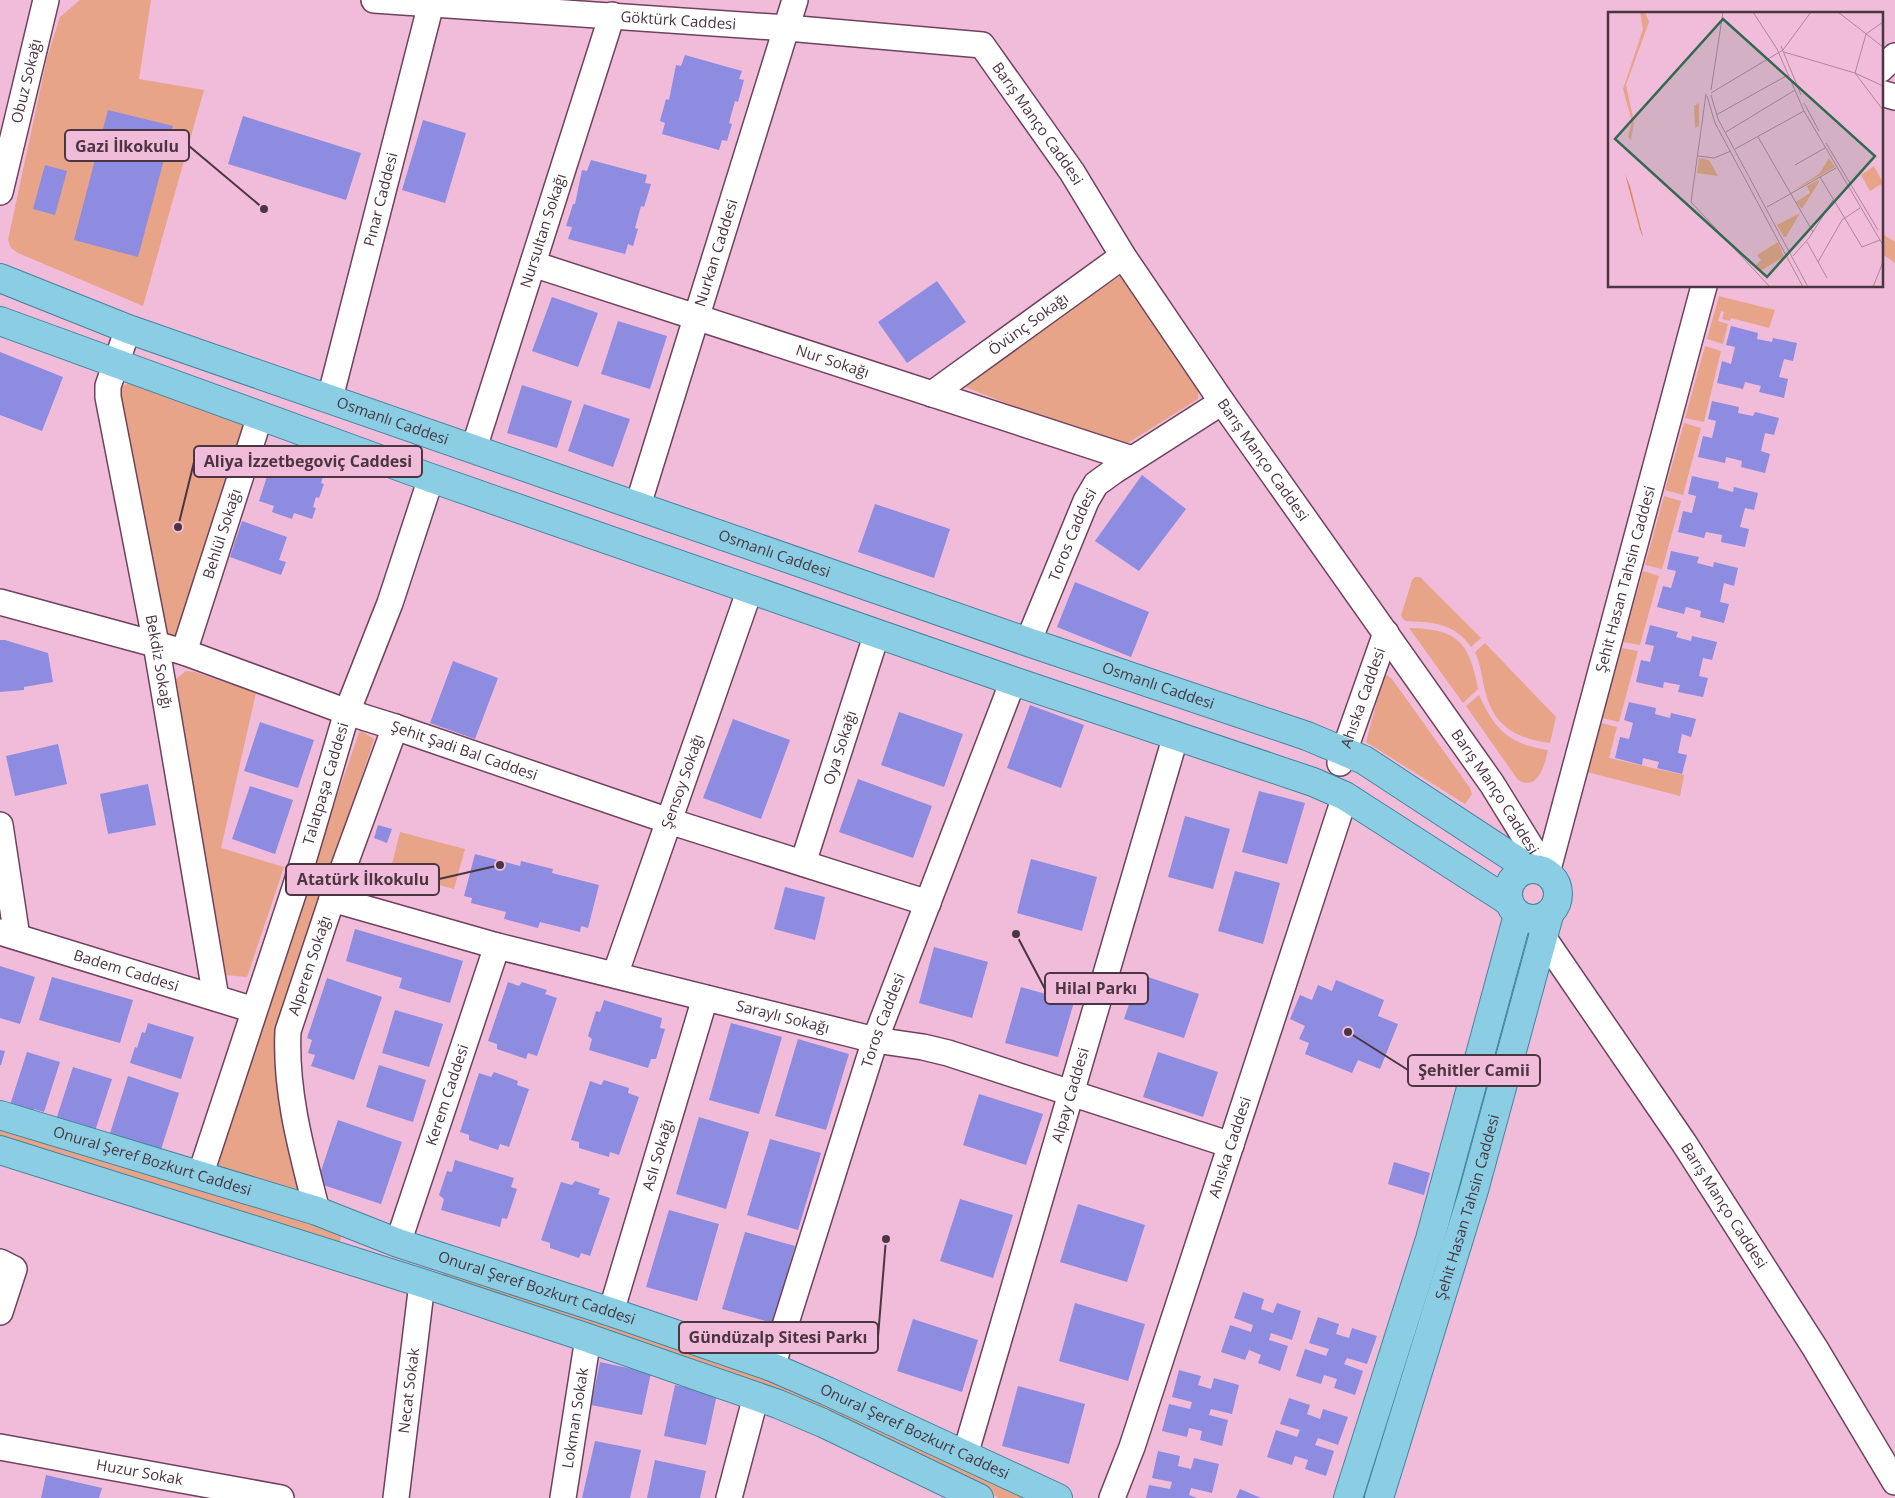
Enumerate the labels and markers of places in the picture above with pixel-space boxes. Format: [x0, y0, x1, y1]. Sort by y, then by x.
callout: Gazi İlkokulu [65, 130, 189, 161]
callout: Aliya İzzetbegoviç Caddesi [194, 446, 422, 477]
callout: Atatürk İlkokulu [286, 864, 439, 895]
callout: Hilal Parkı [1045, 973, 1148, 1004]
callout: Şehitler Camii [1408, 1055, 1540, 1086]
callout: Gündüzalp Sitesi Parkı [679, 1322, 878, 1353]

